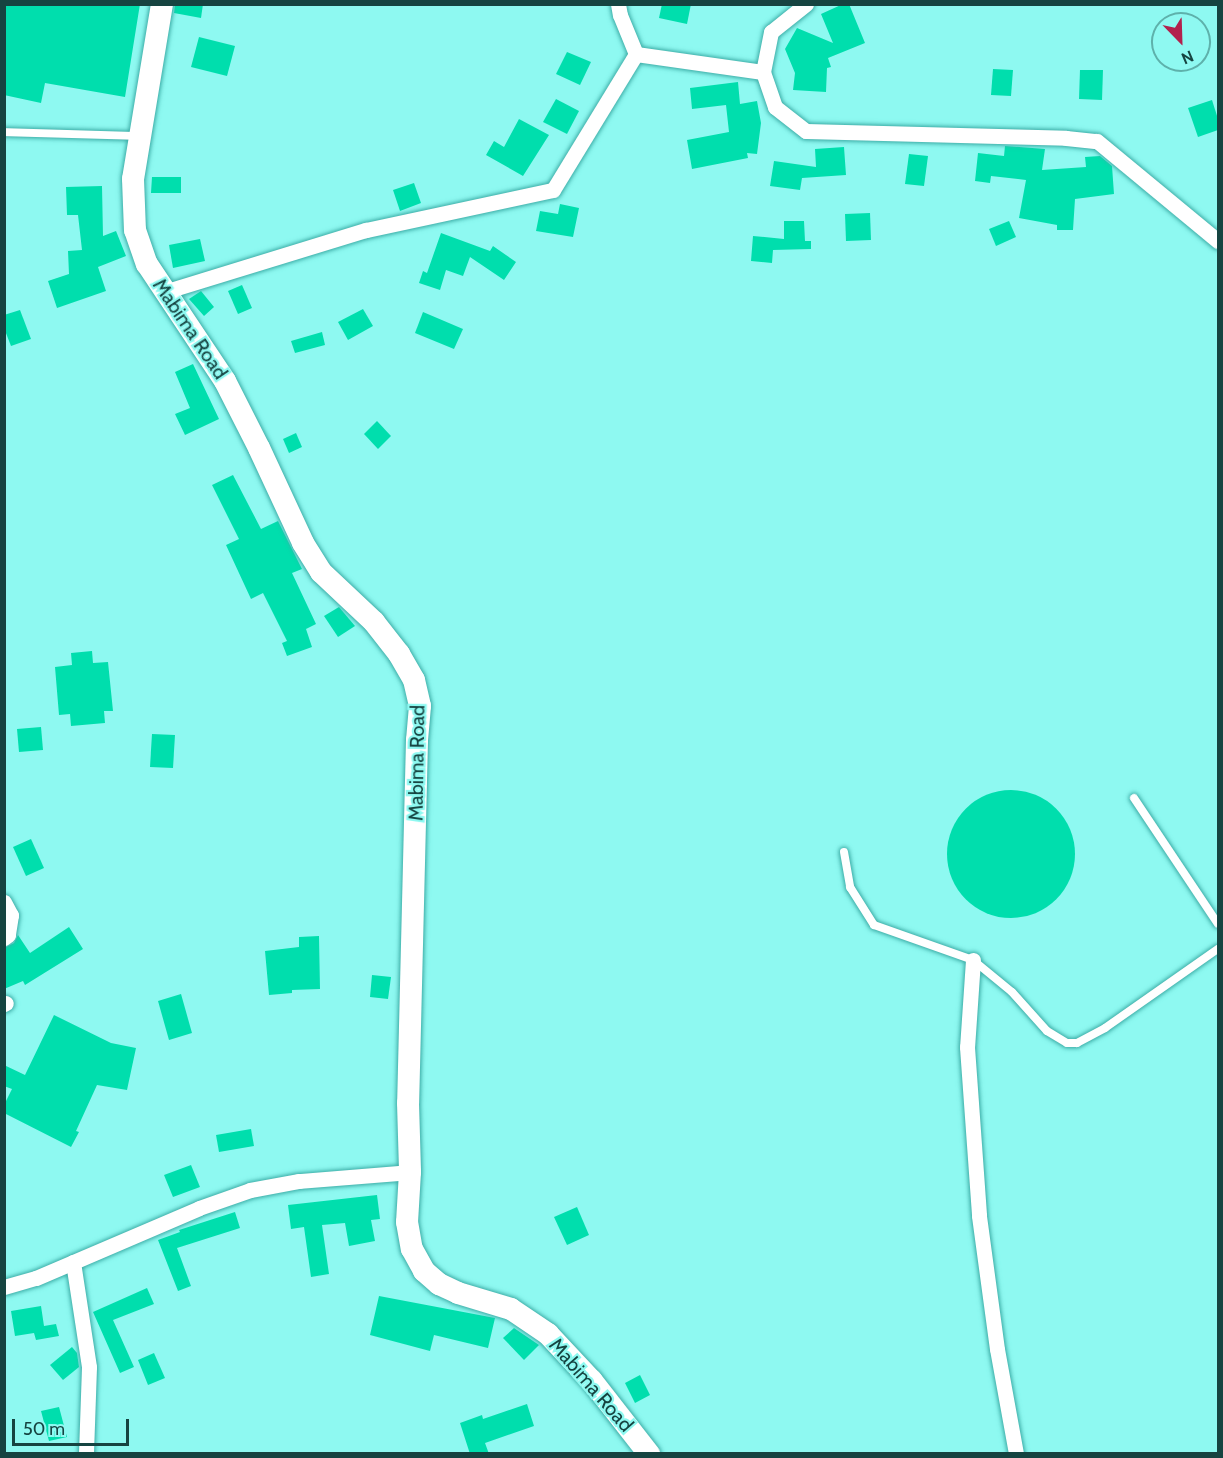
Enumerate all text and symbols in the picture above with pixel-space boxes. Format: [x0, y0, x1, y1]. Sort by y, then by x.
north arrow [1151, 12, 1211, 72]
text: N [1179, 46, 1196, 68]
street label: Mabima Road [148, 274, 232, 384]
street label: Mabima Road [404, 705, 430, 821]
street label: Mabima Road [544, 1333, 638, 1437]
scale bar [15, 1407, 132, 1445]
text: 50 m [23, 1418, 65, 1440]

